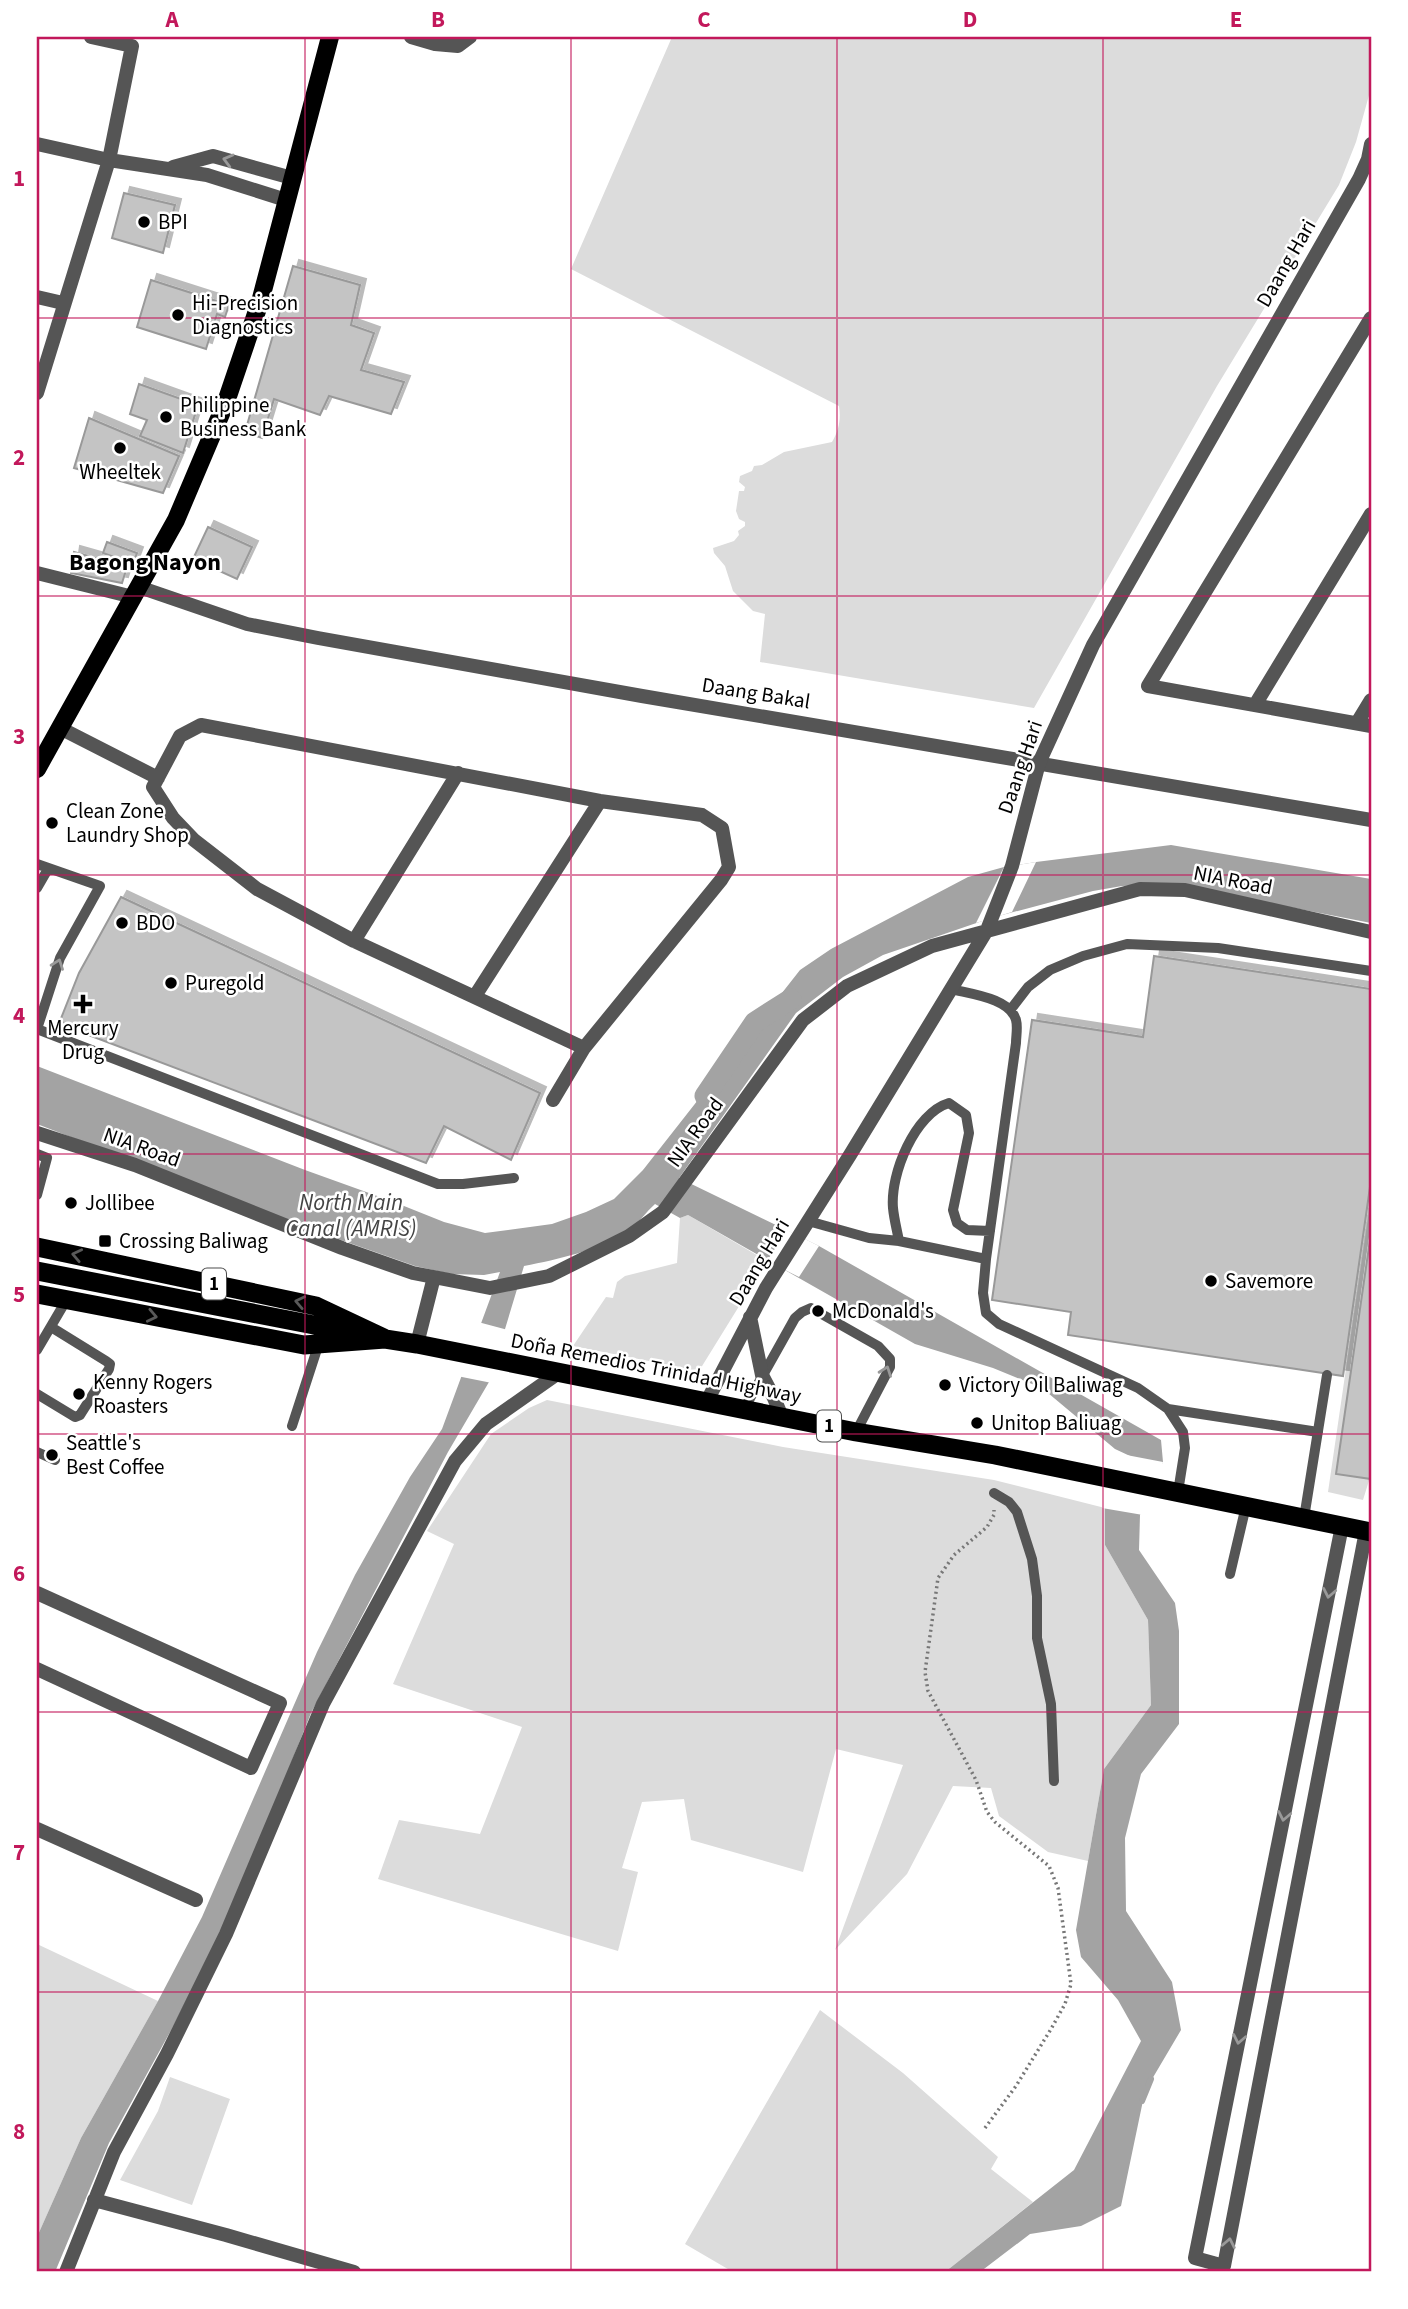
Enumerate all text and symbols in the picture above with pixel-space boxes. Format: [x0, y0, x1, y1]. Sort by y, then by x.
text: A [164, 3, 179, 36]
text: B [431, 3, 445, 36]
text: C [697, 3, 711, 36]
text: D [963, 3, 977, 36]
text: E [1230, 3, 1242, 36]
one-way arrow [222, 154, 234, 169]
text: 1 [13, 162, 25, 195]
place label: BPI [158, 207, 188, 237]
street label: Daang Hari [1249, 213, 1323, 313]
marker: BPI [136, 214, 152, 230]
place label: Hi-Precision Diagnostics [192, 288, 298, 342]
marker: Hi-Precision Diagnostics [170, 307, 186, 323]
place label: Philippine Business Bank [180, 390, 307, 444]
marker: Philippine Business Bank [158, 409, 174, 425]
marker: Wheeltek [112, 440, 128, 456]
text: 2 [13, 441, 25, 474]
place label: Wheeltek [79, 457, 161, 487]
district label: Bagong Nayon [69, 545, 221, 580]
street label: Daang Bakal [700, 670, 812, 716]
street label: Daang Hari [990, 716, 1050, 818]
text: 3 [13, 720, 25, 753]
place label: Clean Zone Laundry Shop [66, 796, 189, 850]
marker: Clean Zone Laundry Shop [44, 815, 60, 831]
street label: NIA Road [1191, 858, 1275, 902]
place label: BDO [136, 908, 175, 938]
marker: BDO [114, 915, 130, 931]
one-way arrow [50, 959, 64, 971]
place label: Puregold [185, 968, 264, 998]
marker: Puregold [163, 975, 179, 991]
marker: Mercury Drug [75, 996, 91, 1012]
text: 4 [13, 999, 25, 1032]
place label: Mercury Drug [47, 1013, 119, 1067]
street label: NIA Road [659, 1091, 731, 1173]
street label: NIA Road [99, 1119, 185, 1175]
water label: North Main Canal (AMRIS) [285, 1186, 417, 1245]
place label: Jollibee [85, 1188, 155, 1218]
marker: Jollibee [63, 1195, 79, 1211]
street label: Daang Hari [721, 1213, 797, 1311]
place label: Crossing Baliwag [119, 1226, 268, 1256]
marker: Crossing Baliwag [97, 1233, 113, 1249]
one-way arrow [71, 1249, 83, 1264]
place label: Savemore [1225, 1266, 1313, 1296]
road number: 1 [202, 1268, 226, 1300]
marker: Savemore [1203, 1273, 1219, 1289]
text: 5 [13, 1278, 25, 1311]
one-way arrow [294, 1296, 306, 1311]
place label: McDonald's [832, 1296, 934, 1326]
marker: McDonald's [810, 1303, 826, 1319]
one-way arrow [146, 1308, 158, 1323]
street label: Doña Remedios Trinidad Highway [508, 1325, 804, 1411]
one-way arrow [878, 1365, 892, 1378]
place label: Kenny Rogers Roasters [93, 1367, 212, 1421]
place label: Victory Oil Baliwag [959, 1370, 1123, 1400]
marker: Victory Oil Baliwag [937, 1377, 953, 1393]
marker: Kenny Rogers Roasters [71, 1386, 87, 1402]
place label: Unitop Baliuag [991, 1408, 1122, 1438]
road number: 1 [817, 1410, 841, 1442]
marker: Unitop Baliuag [969, 1415, 985, 1431]
place label: Seattle's Best Coffee [66, 1428, 165, 1482]
marker: Seattle's Best Coffee [44, 1447, 60, 1463]
text: 6 [13, 1557, 25, 1590]
one-way arrow [1322, 1587, 1337, 1599]
one-way arrow [1277, 1810, 1292, 1822]
text: 7 [13, 1836, 25, 1869]
one-way arrow [1232, 2033, 1247, 2045]
text: 8 [13, 2115, 25, 2148]
one-way arrow [1220, 2237, 1235, 2249]

